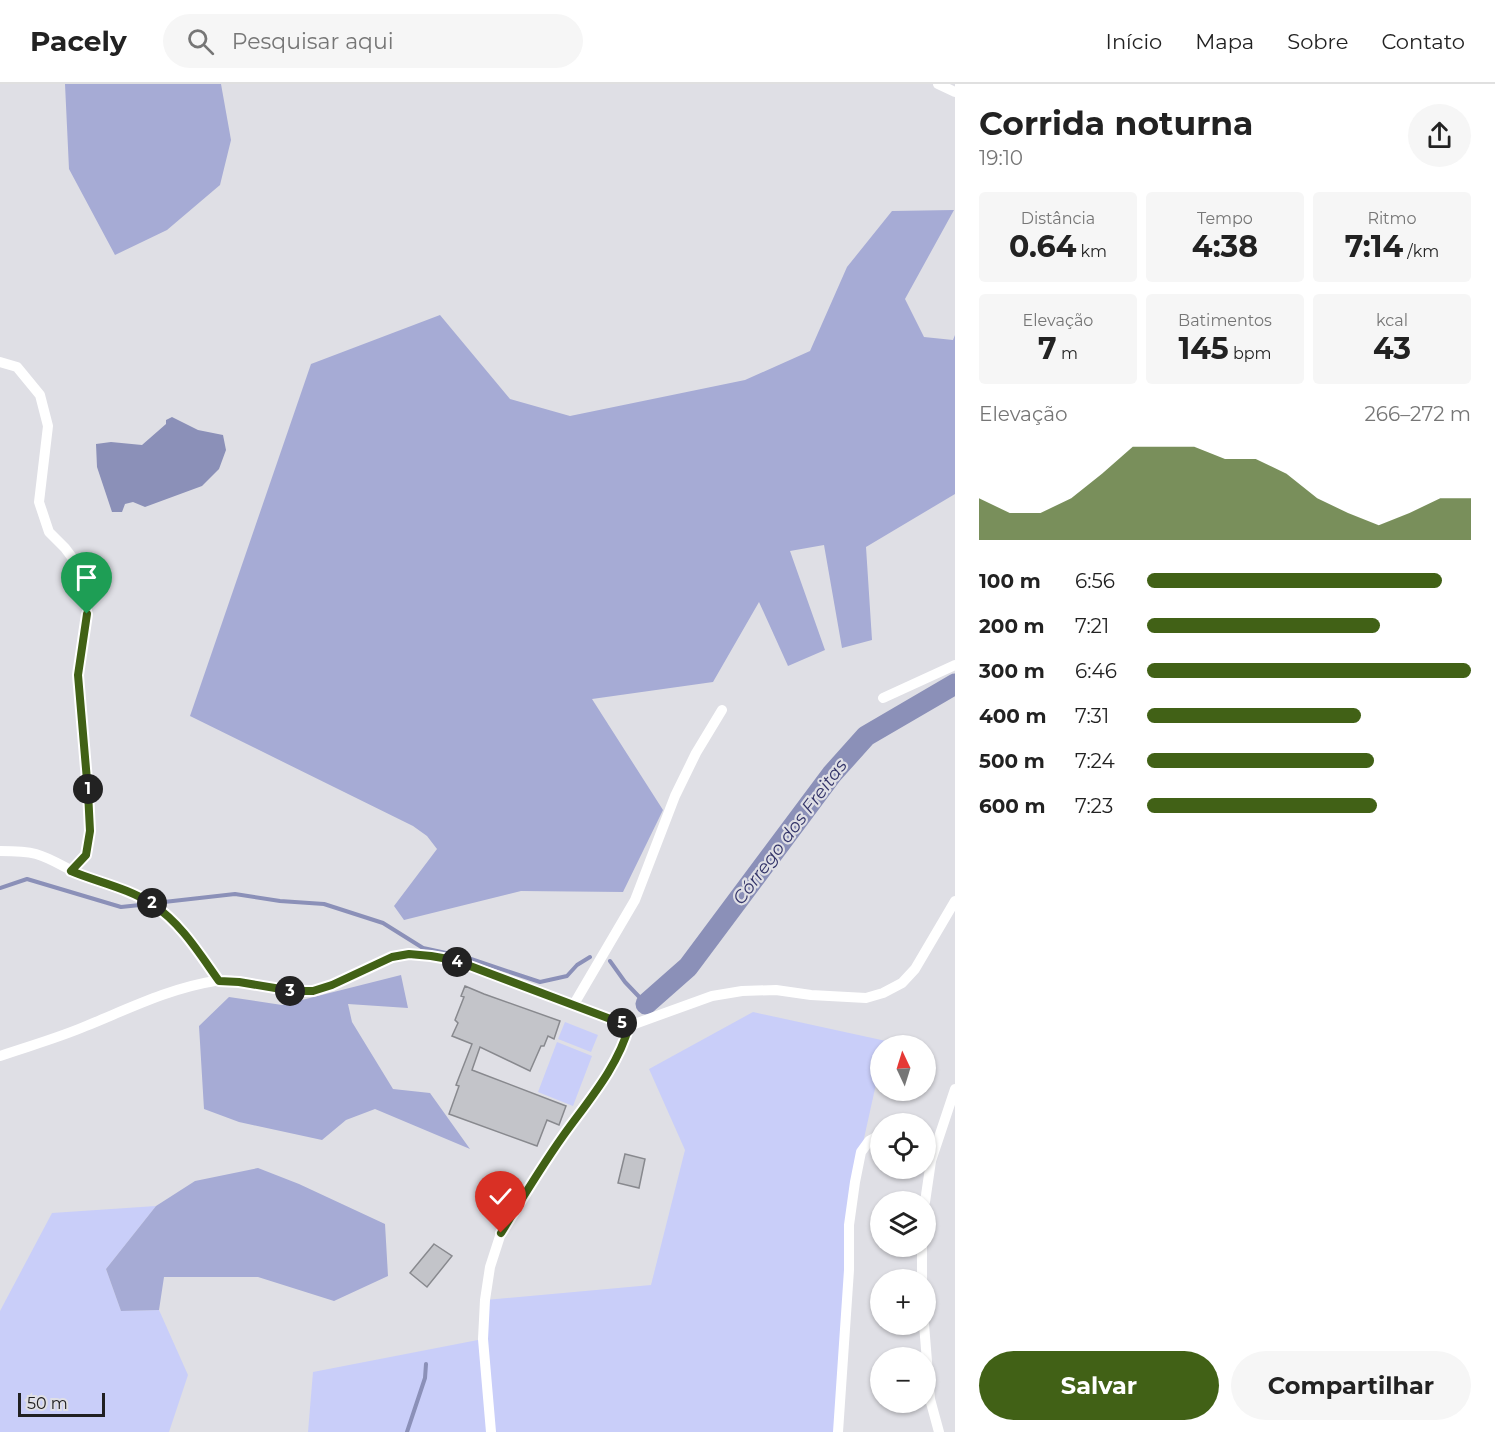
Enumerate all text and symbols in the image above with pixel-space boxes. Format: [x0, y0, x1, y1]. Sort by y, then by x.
search box [163, 14, 583, 68]
text: Pacely [30, 24, 127, 58]
icon: search [184, 25, 217, 58]
text: Pesquisar aqui [232, 28, 394, 55]
text: Início [1106, 29, 1162, 54]
text: Mapa [1195, 29, 1254, 54]
text: Sobre [1287, 29, 1348, 54]
text: Contato [1381, 29, 1465, 54]
text: Corrida noturna [979, 103, 1253, 143]
button: share [1408, 104, 1471, 167]
text: 19:10 [979, 146, 1023, 170]
text: Distância [1021, 209, 1095, 228]
text: Tempo [1197, 209, 1253, 228]
text: Ritmo [1367, 209, 1417, 228]
text: 0.64 [1009, 228, 1076, 265]
text: 4:38 [1192, 228, 1258, 265]
text: 7:14 [1345, 228, 1403, 265]
text: km [1076, 242, 1107, 261]
text: /km [1403, 242, 1439, 261]
text: Elevação [1023, 311, 1093, 330]
text: Batimentos [1178, 311, 1272, 330]
text: kcal [1376, 311, 1408, 330]
text: 7 [1038, 330, 1057, 367]
text: 145 [1178, 330, 1229, 367]
text: 43 [1373, 330, 1411, 367]
text: m [1057, 344, 1078, 363]
text: bpm [1229, 344, 1272, 363]
text: Elevação [979, 402, 1068, 426]
text: 266–272 m [1365, 402, 1471, 426]
pin [61, 552, 112, 614]
icon: arrive [70, 561, 103, 594]
text: 100 m [979, 569, 1041, 593]
text: 6:56 [1075, 569, 1115, 593]
text: 200 m [979, 614, 1045, 638]
text: 7:21 [1075, 614, 1109, 638]
text: 300 m [979, 659, 1045, 683]
text: 6:46 [1075, 659, 1117, 683]
text: 400 m [979, 704, 1047, 728]
text: 7:31 [1075, 704, 1109, 728]
text: 500 m [979, 749, 1045, 773]
text: 7:24 [1075, 749, 1115, 773]
water label: Córrego dos Freitas [728, 755, 852, 909]
pin: 1 [73, 774, 103, 804]
text: 1 [85, 779, 91, 798]
text: 600 m [979, 794, 1046, 818]
text: 7:23 [1075, 794, 1113, 818]
pin: 2 [137, 888, 167, 918]
text: 2 [147, 893, 157, 912]
pin: 4 [442, 947, 472, 977]
text: 4 [451, 952, 463, 971]
pin: 3 [275, 976, 305, 1006]
text: 3 [285, 981, 295, 1000]
pin: 5 [607, 1008, 637, 1038]
text: 5 [617, 1013, 627, 1032]
north arrow [870, 1035, 936, 1101]
map controls [870, 1035, 936, 1413]
button: locate [870, 1113, 936, 1179]
pin [475, 1171, 526, 1233]
icon: check [484, 1180, 517, 1213]
button: layers [870, 1191, 936, 1257]
button: + [870, 1269, 936, 1335]
button: − [870, 1347, 936, 1413]
button: Salvar [979, 1351, 1219, 1420]
button: Compartilhar [1231, 1351, 1471, 1420]
scale bar [18, 1390, 105, 1418]
text: 50 m [27, 1394, 68, 1413]

